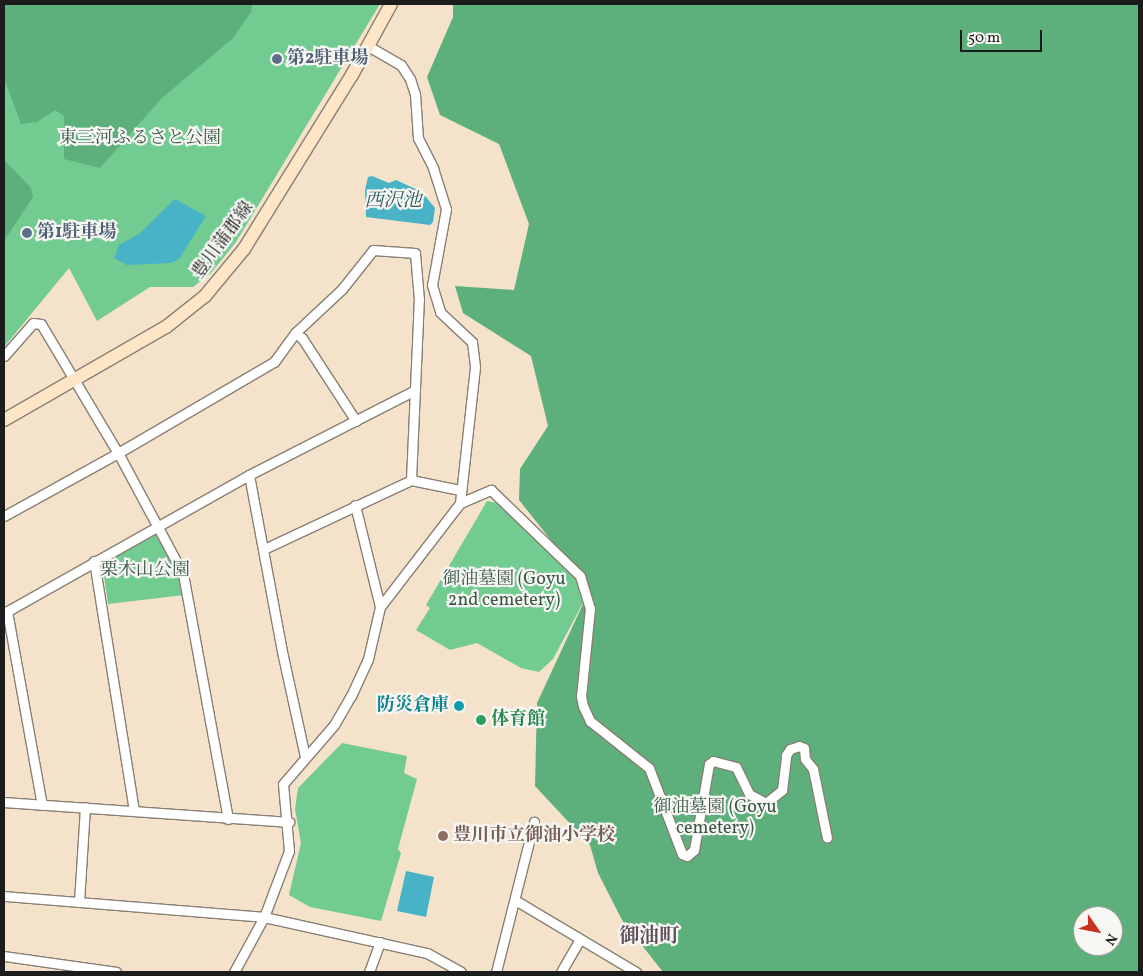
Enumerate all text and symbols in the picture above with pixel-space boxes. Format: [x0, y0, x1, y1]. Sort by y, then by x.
scale bar [963, 20, 1046, 52]
text: 50 m [968, 28, 1000, 49]
place label: 第2駐車場 [287, 48, 368, 70]
marker: 第2駐車場 [271, 53, 283, 65]
park label: 東三河ふるさと公園 [59, 128, 221, 150]
water label: 西沢池 [365, 191, 421, 213]
street label: 豊川蒲郡線 [189, 198, 259, 284]
place label: 第1駐車場 [37, 222, 116, 244]
marker: 第1駐車場 [21, 227, 33, 239]
park label: 栗木山公園 [100, 560, 190, 582]
park label: 御油墓園 (Goyu 2nd cemetery) [442, 570, 566, 612]
place label: 防災倉庫 [377, 695, 449, 717]
marker: 防災倉庫 [453, 700, 465, 712]
place label: 体育館 [491, 709, 545, 731]
marker: 体育館 [475, 714, 487, 726]
park label: 御油墓園 (Goyu cemetery) [653, 798, 777, 841]
place label: 豊川市立御油小学校 [453, 825, 615, 847]
marker: 豊川市立御油小学校 [437, 830, 449, 842]
north arrow [1073, 906, 1123, 956]
district label: 御油町 [619, 925, 679, 949]
text: N [1099, 929, 1121, 948]

